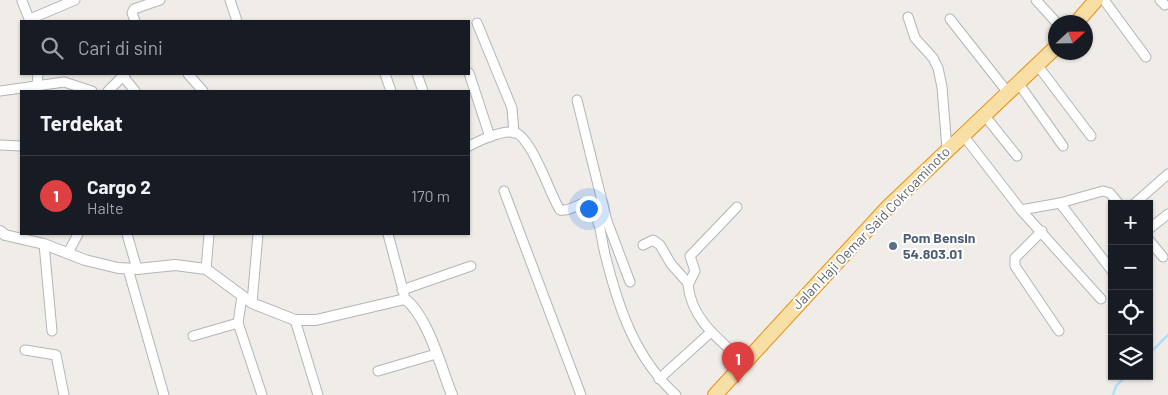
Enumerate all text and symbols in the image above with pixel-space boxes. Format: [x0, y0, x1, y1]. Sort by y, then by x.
north arrow [1048, 15, 1093, 60]
search box [20, 20, 470, 75]
icon: search [38, 34, 66, 62]
text: Cari di sini [78, 36, 163, 59]
text: Terdekat [40, 110, 123, 135]
street label: Jalan Haji Oemar Said Cokroaminoto [788, 143, 953, 313]
text: Cargo 2 [87, 175, 151, 198]
text: 1 [53, 186, 59, 205]
text: 170 m [411, 186, 450, 205]
your location [576, 196, 602, 222]
text: Halte [87, 198, 123, 217]
map controls [1108, 200, 1153, 380]
button: + [1108, 200, 1153, 245]
place label: Pom Bensin 54.803.01 [903, 229, 975, 262]
marker: Pom Bensin 54.803.01 [887, 240, 899, 252]
button: − [1108, 245, 1153, 290]
button: locate [1108, 290, 1153, 335]
button: layers [1108, 335, 1153, 380]
pin: 1 [722, 342, 754, 383]

